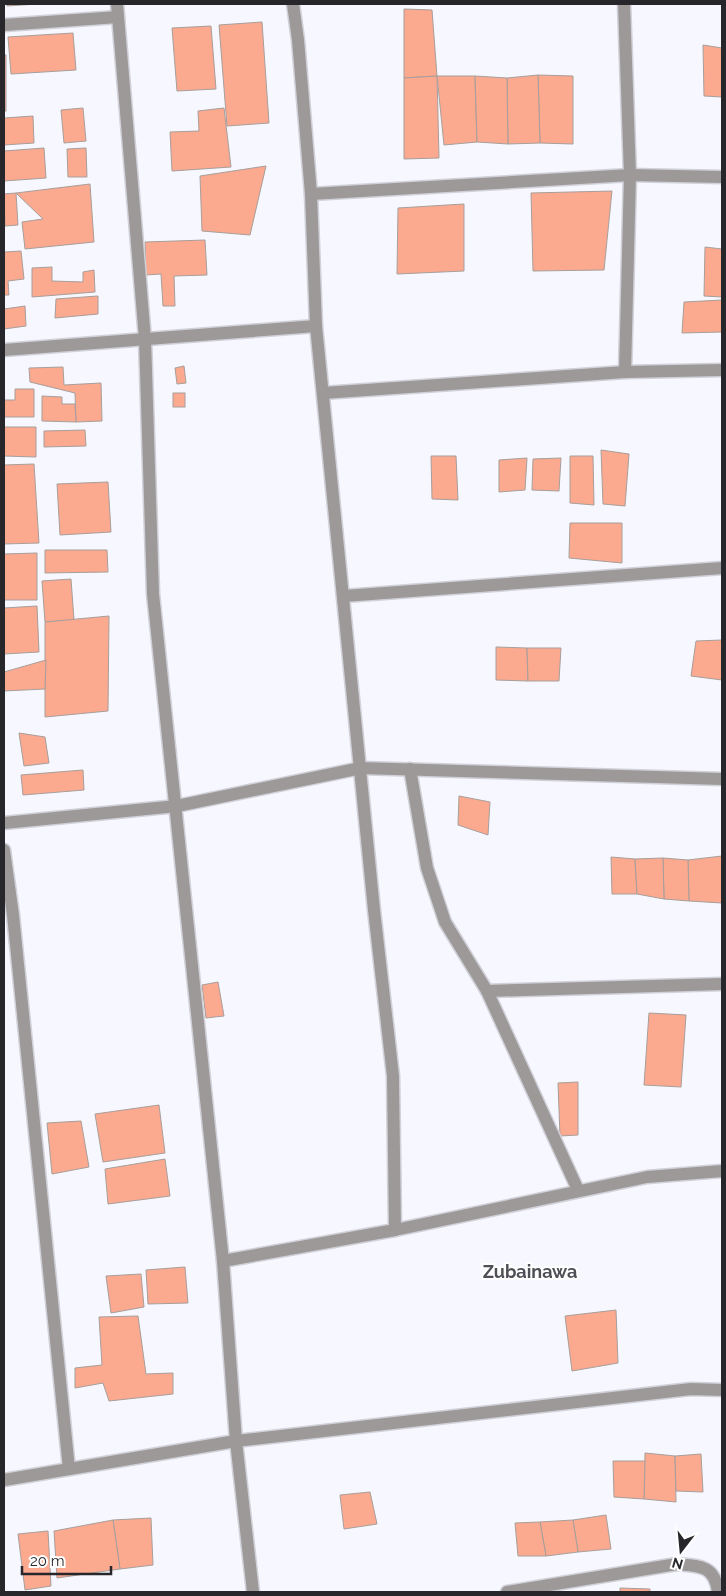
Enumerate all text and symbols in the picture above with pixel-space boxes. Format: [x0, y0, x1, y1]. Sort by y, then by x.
district label: Zubainawa [483, 1261, 577, 1282]
north arrow [656, 1526, 706, 1576]
scale bar [22, 1544, 111, 1576]
text: 20 m [30, 1552, 65, 1570]
text: N [670, 1554, 685, 1573]

